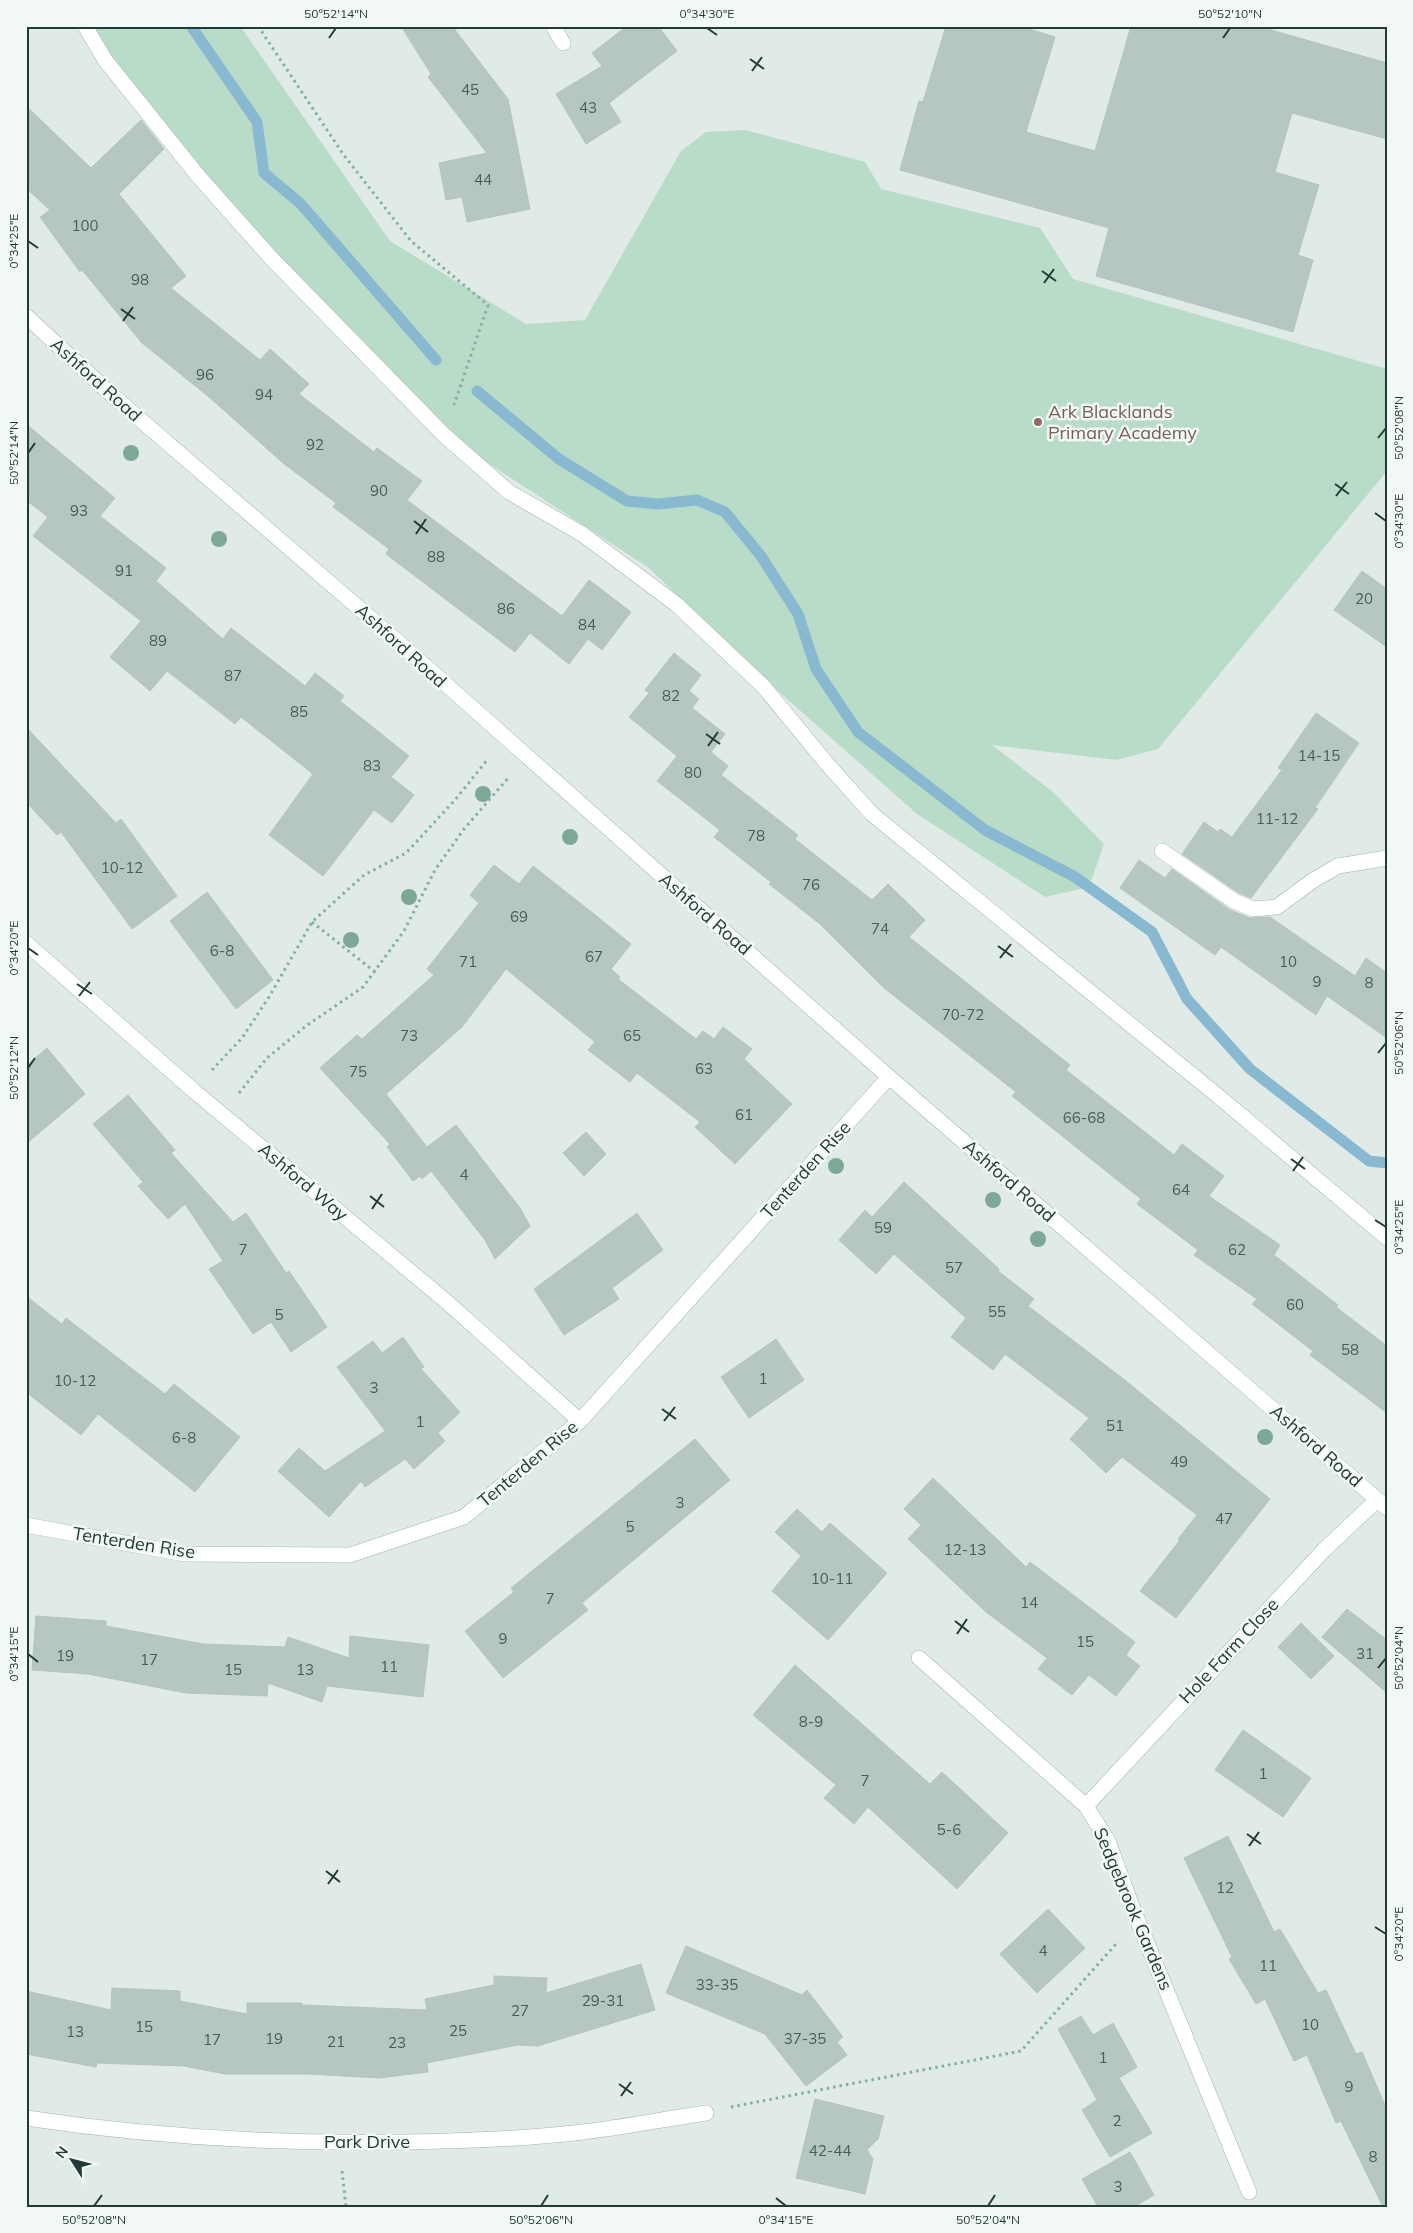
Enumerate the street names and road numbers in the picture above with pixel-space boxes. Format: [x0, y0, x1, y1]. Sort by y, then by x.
street label: Ashford Road [46, 333, 147, 427]
street label: Ashford Road [351, 599, 452, 693]
street label: Ashford Road [654, 867, 756, 960]
street label: Tenterden Rise [756, 1116, 856, 1223]
street label: Ashford Road [958, 1134, 1060, 1227]
street label: Ashford Way [254, 1137, 353, 1226]
street label: Ashford Road [1265, 1399, 1367, 1492]
street label: Tenterden Rise [473, 1415, 582, 1512]
street label: Tenterden Rise [71, 1521, 197, 1564]
street label: Hole Farm Close [1174, 1593, 1283, 1708]
street label: Sedgebrook Gardens [1089, 1824, 1178, 1994]
street label: Park Drive [324, 2130, 410, 2153]

